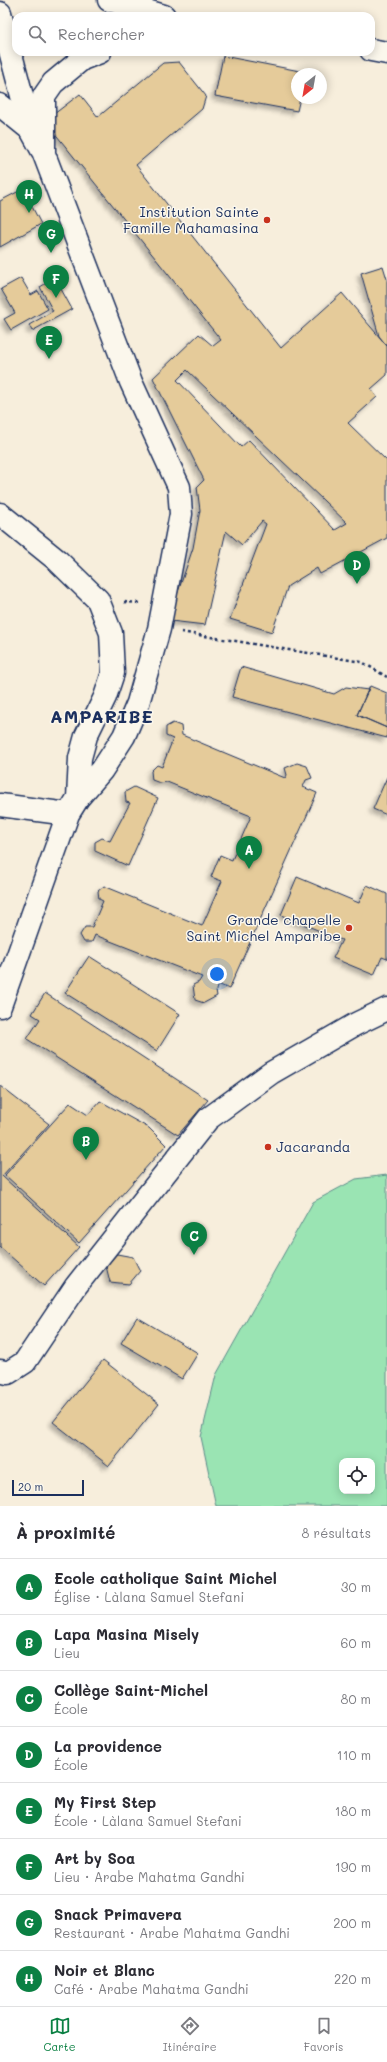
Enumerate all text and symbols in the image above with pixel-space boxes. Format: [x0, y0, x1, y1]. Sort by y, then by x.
search box [12, 12, 375, 56]
icon: search [26, 23, 48, 45]
text: Rechercher [58, 24, 145, 44]
north arrow [291, 68, 327, 104]
pin: H [16, 180, 42, 213]
place label: Institution Sainte Famille Mahamasina [123, 202, 259, 237]
marker: Institution Sainte Famille Mahamasina [262, 215, 272, 225]
pin: G [38, 220, 64, 253]
pin: F [43, 265, 69, 298]
pin: E [36, 326, 62, 359]
pin: D [344, 551, 370, 584]
district label: AMPARIBE [50, 704, 154, 728]
pin: A [236, 836, 262, 869]
place label: Grande chapelle Saint Michel Amparibe [186, 910, 341, 945]
marker: Grande chapelle Saint Michel Amparibe [344, 923, 354, 933]
your location [207, 964, 227, 984]
pin: B [73, 1127, 99, 1160]
place label: Jacaranda [276, 1137, 350, 1156]
marker: Jacaranda [263, 1142, 273, 1152]
pin: C [181, 1222, 207, 1255]
map controls [339, 1458, 375, 1494]
button: locate [339, 1458, 375, 1494]
scale bar [12, 1478, 84, 1497]
text: 20 m [18, 1479, 43, 1494]
text: À proximité [16, 1521, 115, 1543]
text: 8 résultats [302, 1524, 371, 1541]
text: Ecole catholique Saint Michel [54, 1568, 277, 1588]
text: A [24, 1578, 34, 1595]
text: 30 m [341, 1578, 371, 1595]
text: Église · Làlana Samuel Stefani [54, 1588, 244, 1605]
text: Lapa Masina Misely [54, 1624, 199, 1644]
text: B [25, 1634, 33, 1651]
text: 60 m [341, 1634, 371, 1651]
text: Lieu [54, 1644, 80, 1661]
text: Collège Saint-Michel [54, 1680, 208, 1700]
text: C [24, 1690, 34, 1707]
text: 80 m [341, 1690, 371, 1707]
text: École [54, 1700, 88, 1717]
text: La providence [54, 1736, 162, 1756]
text: D [24, 1746, 34, 1763]
text: 110 m [337, 1746, 371, 1763]
text: École [54, 1756, 88, 1773]
text: My First Step [54, 1792, 156, 1812]
text: E [25, 1802, 33, 1819]
text: 180 m [335, 1802, 371, 1819]
text: École · Làlana Samuel Stefani [54, 1812, 242, 1829]
text: Art by Soa [54, 1848, 135, 1868]
text: F [25, 1858, 33, 1875]
text: 190 m [335, 1858, 371, 1875]
text: Lieu · Arabe Mahatma Gandhi [54, 1868, 245, 1885]
text: Snack Primavera [54, 1904, 182, 1924]
text: G [24, 1914, 34, 1931]
text: 200 m [333, 1914, 371, 1931]
text: Restaurant · Arabe Mahatma Gandhi [54, 1924, 290, 1941]
text: Noir et Blanc [54, 1960, 155, 1980]
text: H [24, 1970, 34, 1987]
text: 220 m [334, 1970, 371, 1987]
text: Café · Arabe Mahatma Gandhi [54, 1980, 249, 1997]
tab: Carte [44, 2015, 75, 2054]
tab: Itinéraire [163, 2015, 217, 2054]
tab: Favoris [304, 2015, 343, 2054]

